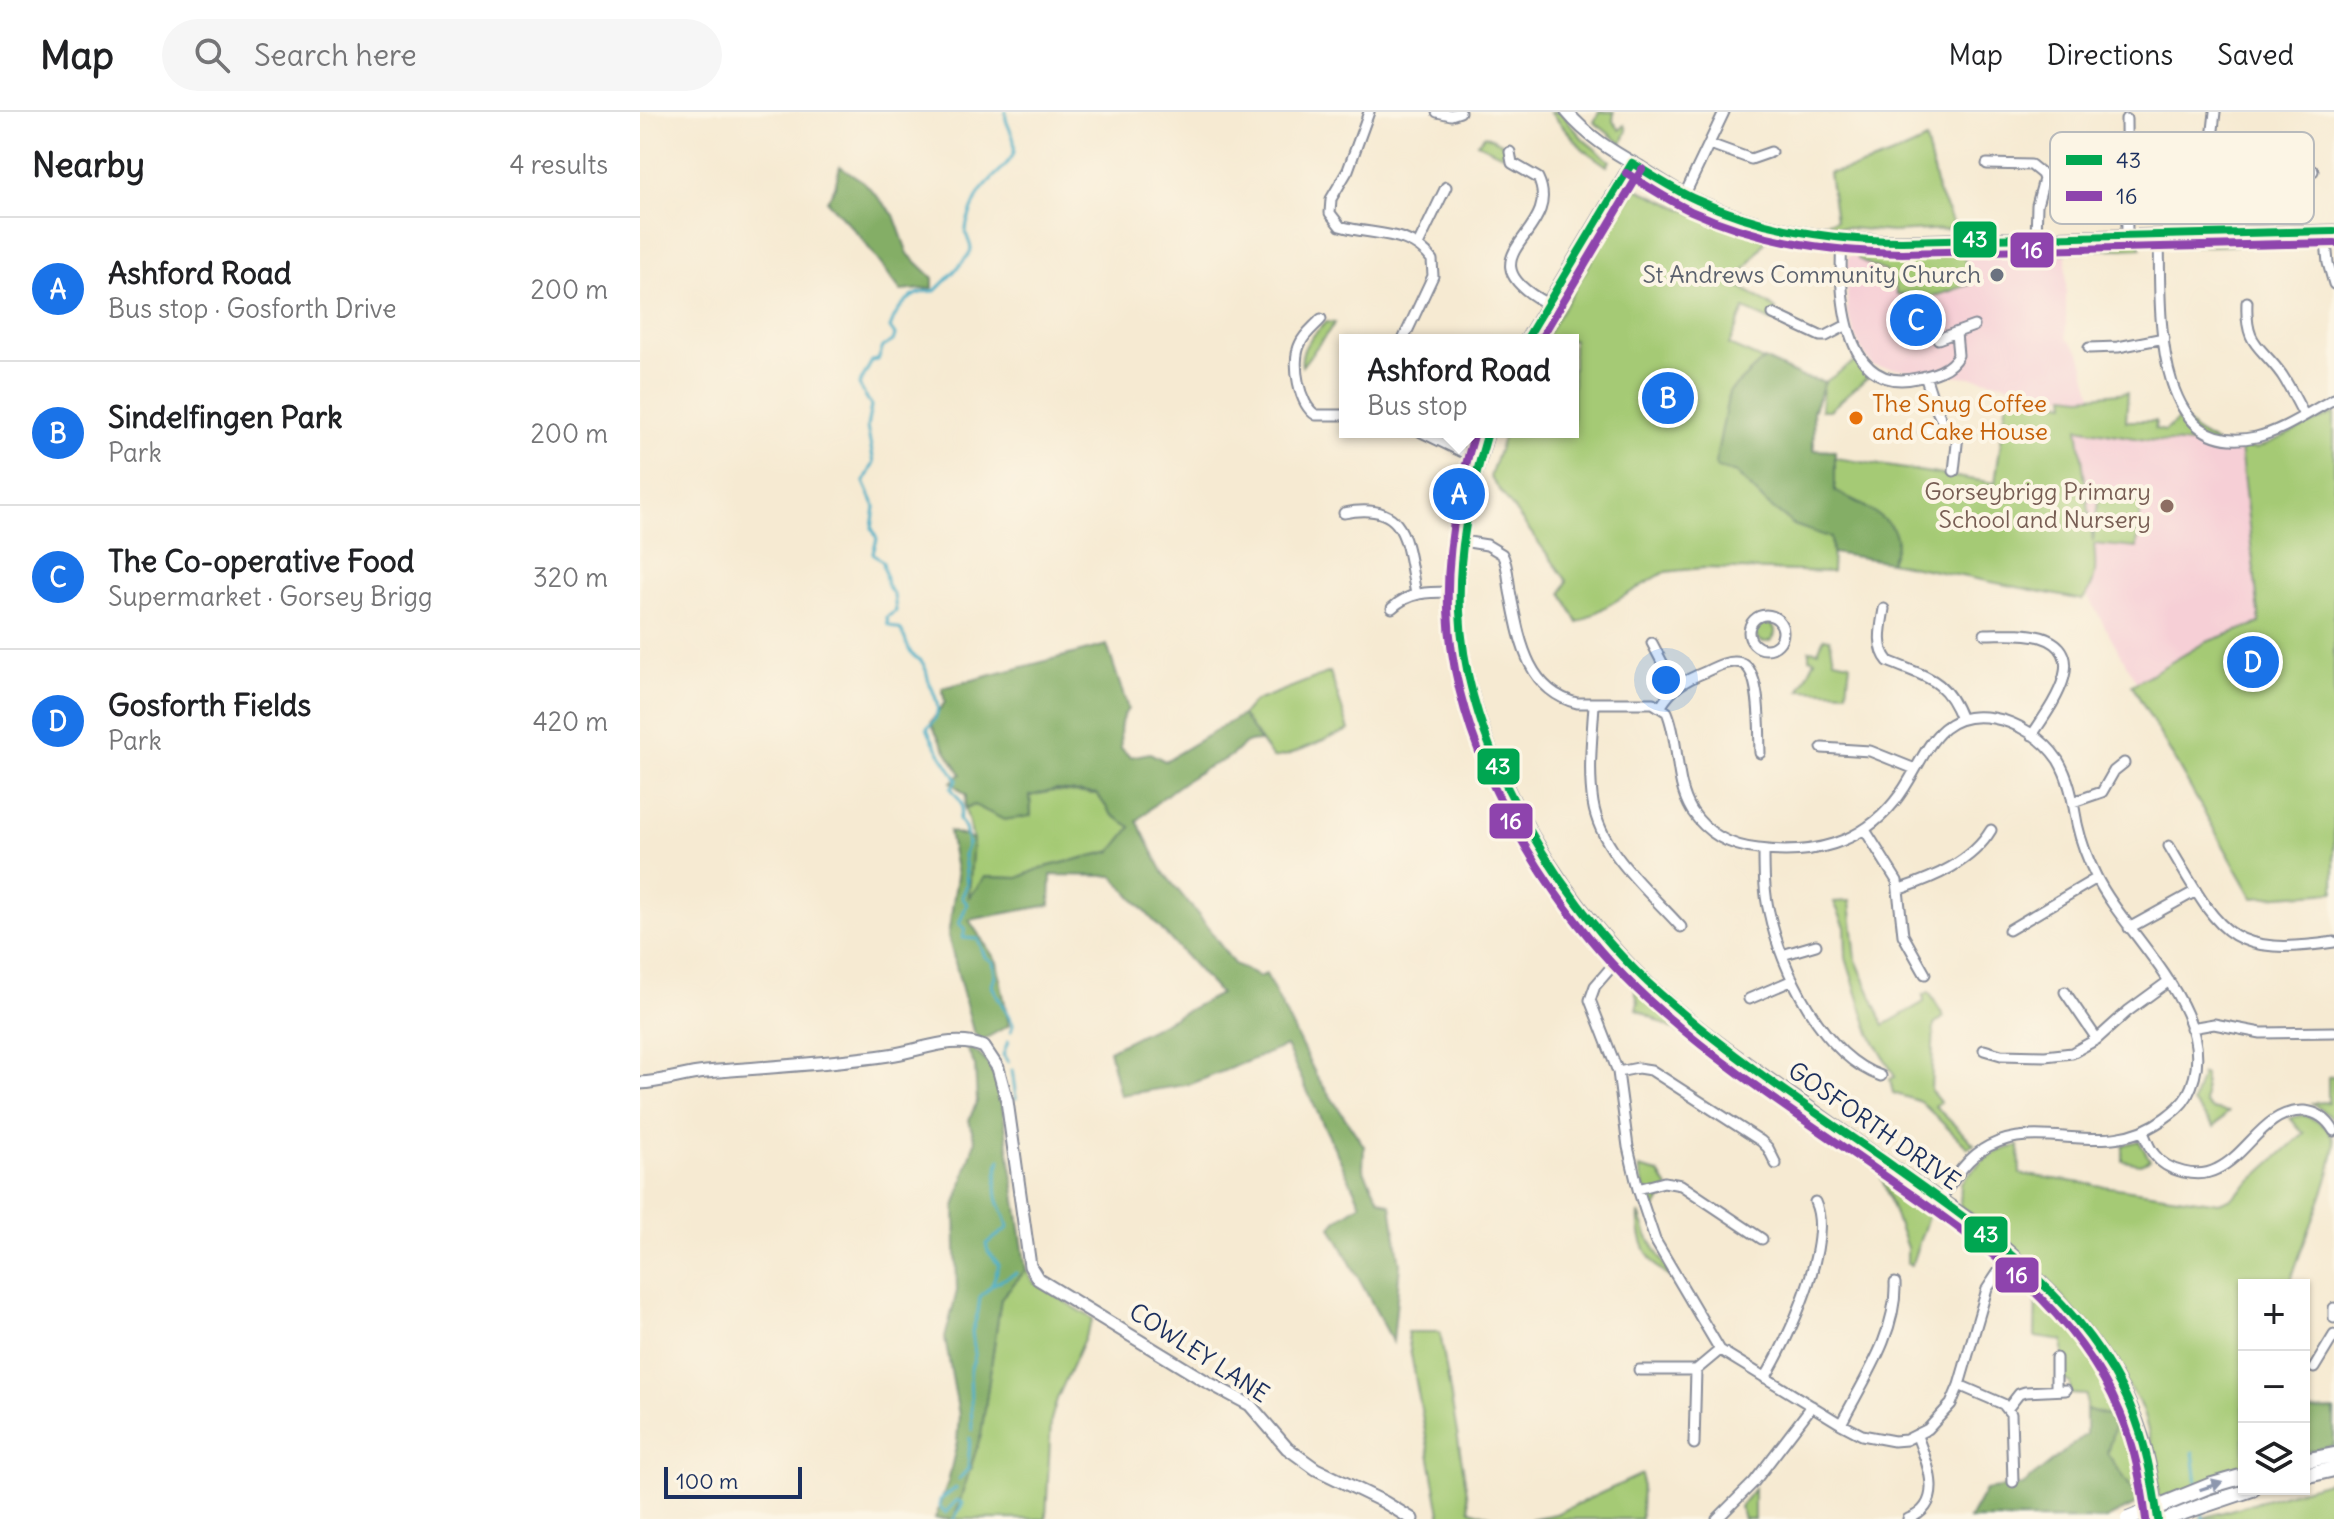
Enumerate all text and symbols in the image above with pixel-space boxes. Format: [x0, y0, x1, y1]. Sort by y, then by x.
search box [162, 19, 722, 91]
text: Map [40, 32, 114, 79]
icon: search [190, 33, 234, 77]
text: Search here [254, 36, 417, 74]
text: Map [1948, 37, 2003, 73]
text: Directions [2047, 37, 2173, 73]
text: Saved [2217, 37, 2294, 73]
legend [2050, 132, 2314, 224]
text: Nearby [32, 143, 145, 186]
text: 43 [2116, 146, 2141, 174]
text: 4 results [510, 148, 608, 181]
text: 16 [2116, 182, 2137, 210]
line badge: 43 [1952, 220, 1998, 259]
text: 43 [1962, 225, 1988, 253]
line badge: 16 [2009, 231, 2055, 269]
text: 16 [2021, 236, 2043, 264]
text: Ashford Road [108, 254, 291, 292]
place label: St Andrews Community Church [1642, 259, 1981, 289]
marker: St Andrews Community Church [1988, 266, 2006, 284]
text: A [50, 273, 66, 306]
text: 200 m [531, 273, 608, 306]
pin: C [1890, 290, 1942, 350]
text: Bus stop · Gosforth Drive [108, 292, 396, 325]
popup [1339, 334, 1579, 438]
text: Ashford Road [1367, 351, 1551, 389]
pin: B [1642, 368, 1694, 428]
place label: The Snug Coffee and Cake House [1872, 388, 2048, 446]
text: Bus stop [1367, 389, 1468, 422]
text: Sindelfingen Park [108, 398, 342, 436]
marker: The Snug Coffee and Cake House [1847, 409, 1865, 427]
text: B [49, 417, 67, 450]
text: 200 m [531, 417, 608, 450]
text: Park [108, 436, 162, 469]
pin: A [1433, 464, 1485, 524]
place label: Gorseybrigg Primary School and Nursery [1924, 476, 2151, 534]
marker: Gorseybrigg Primary School and Nursery [2158, 497, 2176, 515]
text: The Co-operative Food [108, 542, 414, 580]
text: C [49, 561, 67, 594]
text: 320 m [533, 561, 608, 594]
text: Supermarket · Gorsey Brigg [108, 580, 433, 613]
pin: D [2227, 632, 2279, 692]
your location [1646, 660, 1686, 700]
text: Gosforth Fields [108, 686, 311, 724]
text: D [49, 705, 67, 738]
text: 420 m [533, 705, 608, 738]
text: Park [108, 724, 162, 757]
line badge: 43 [1476, 747, 1521, 786]
text: 43 [1485, 752, 1511, 780]
line badge: 16 [1488, 802, 1534, 840]
text: 16 [1500, 807, 1522, 835]
street label: GOSFORTH DRIVE [1783, 1055, 1966, 1196]
line badge: 43 [1963, 1215, 2009, 1254]
text: 43 [1973, 1220, 1999, 1248]
line badge: 16 [1994, 1256, 2040, 1294]
text: 16 [2006, 1261, 2028, 1289]
map controls [2238, 1279, 2310, 1495]
button: + [2238, 1279, 2310, 1351]
street label: COWLEY LANE [1124, 1296, 1275, 1409]
button: − [2238, 1351, 2310, 1423]
button: layers [2238, 1423, 2310, 1495]
scale bar [664, 1463, 802, 1499]
text: 100 m [676, 1467, 738, 1495]
one-way arrow [2200, 1479, 2224, 1492]

